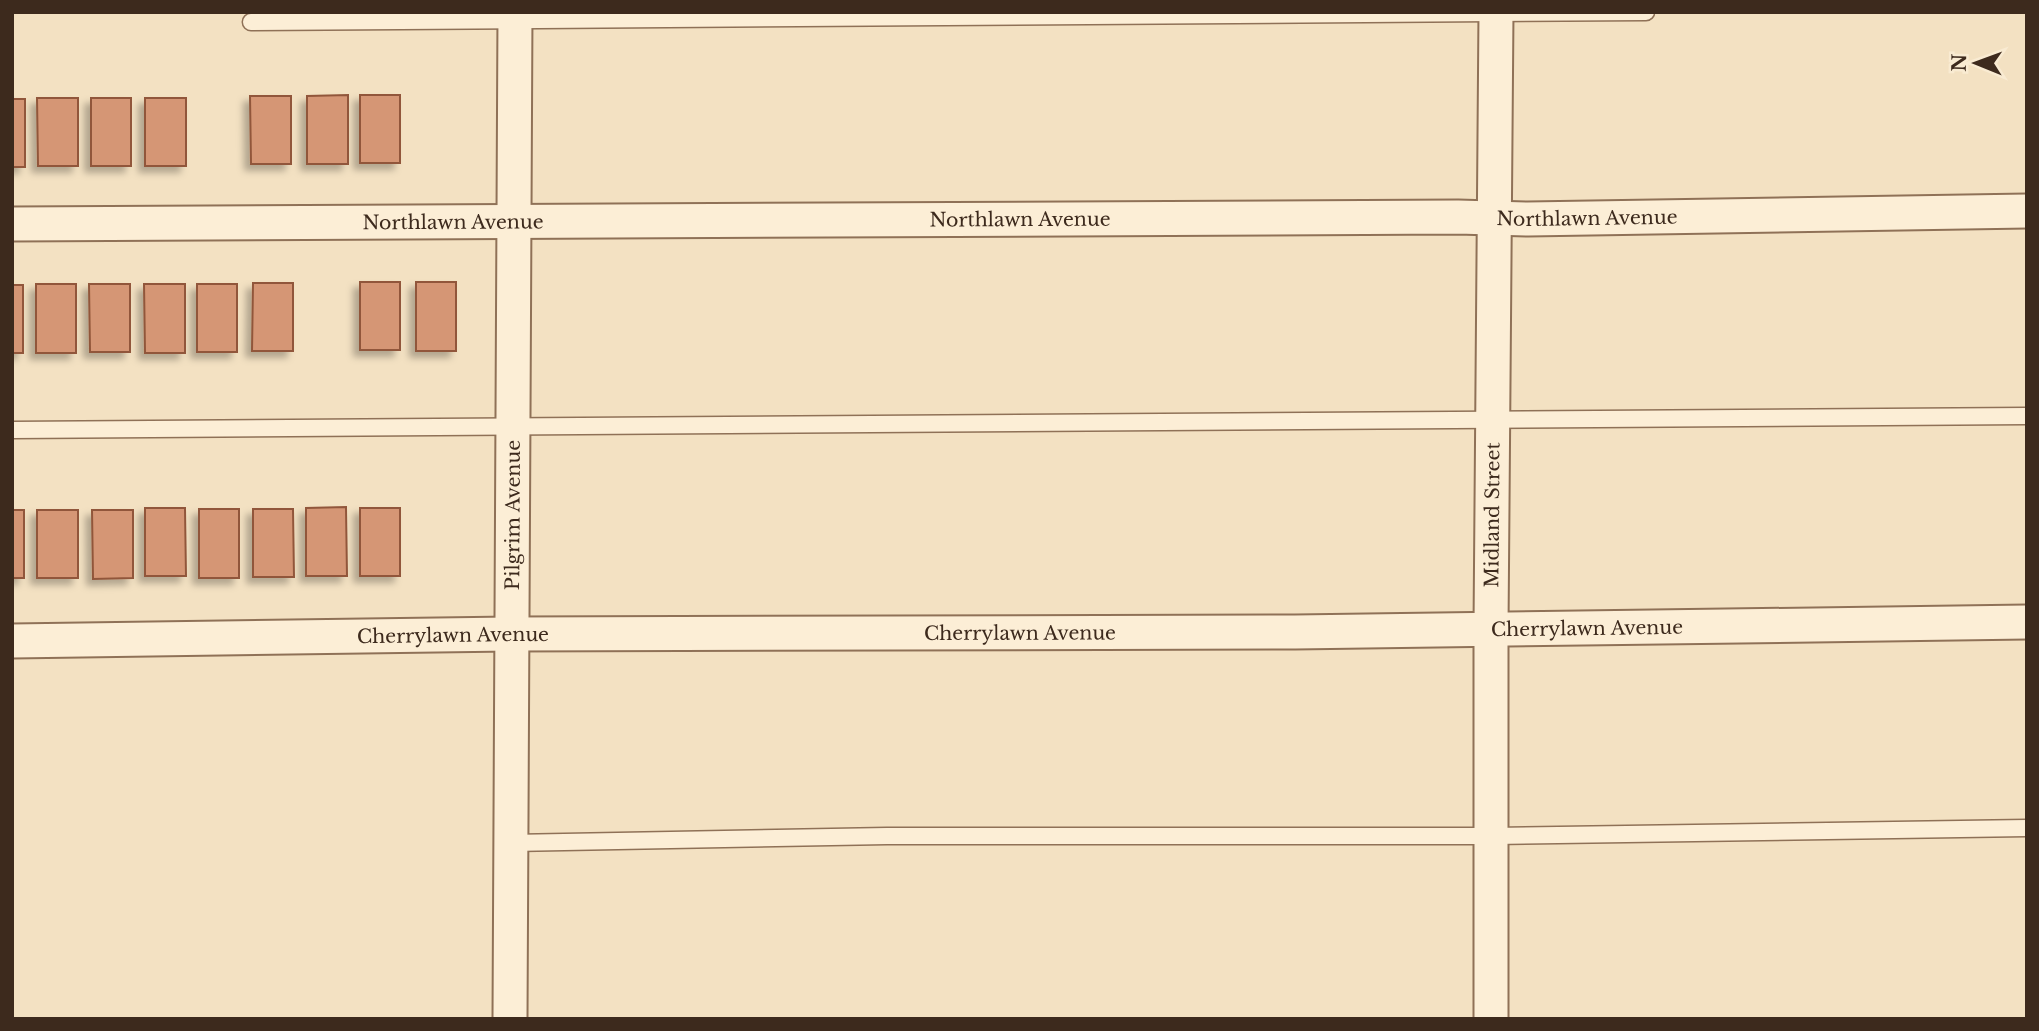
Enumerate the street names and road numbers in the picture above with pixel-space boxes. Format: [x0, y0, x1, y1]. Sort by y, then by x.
street label: Northlawn Avenue [1496, 206, 1678, 231]
street label: Northlawn Avenue [929, 208, 1111, 232]
street label: Northlawn Avenue [362, 210, 544, 234]
street label: Pilgrim Avenue [501, 440, 525, 590]
street label: Midland Street [1480, 441, 1505, 588]
street label: Cherrylawn Avenue [1491, 616, 1683, 641]
street label: Cherrylawn Avenue [924, 621, 1116, 645]
street label: Cherrylawn Avenue [357, 623, 549, 648]

